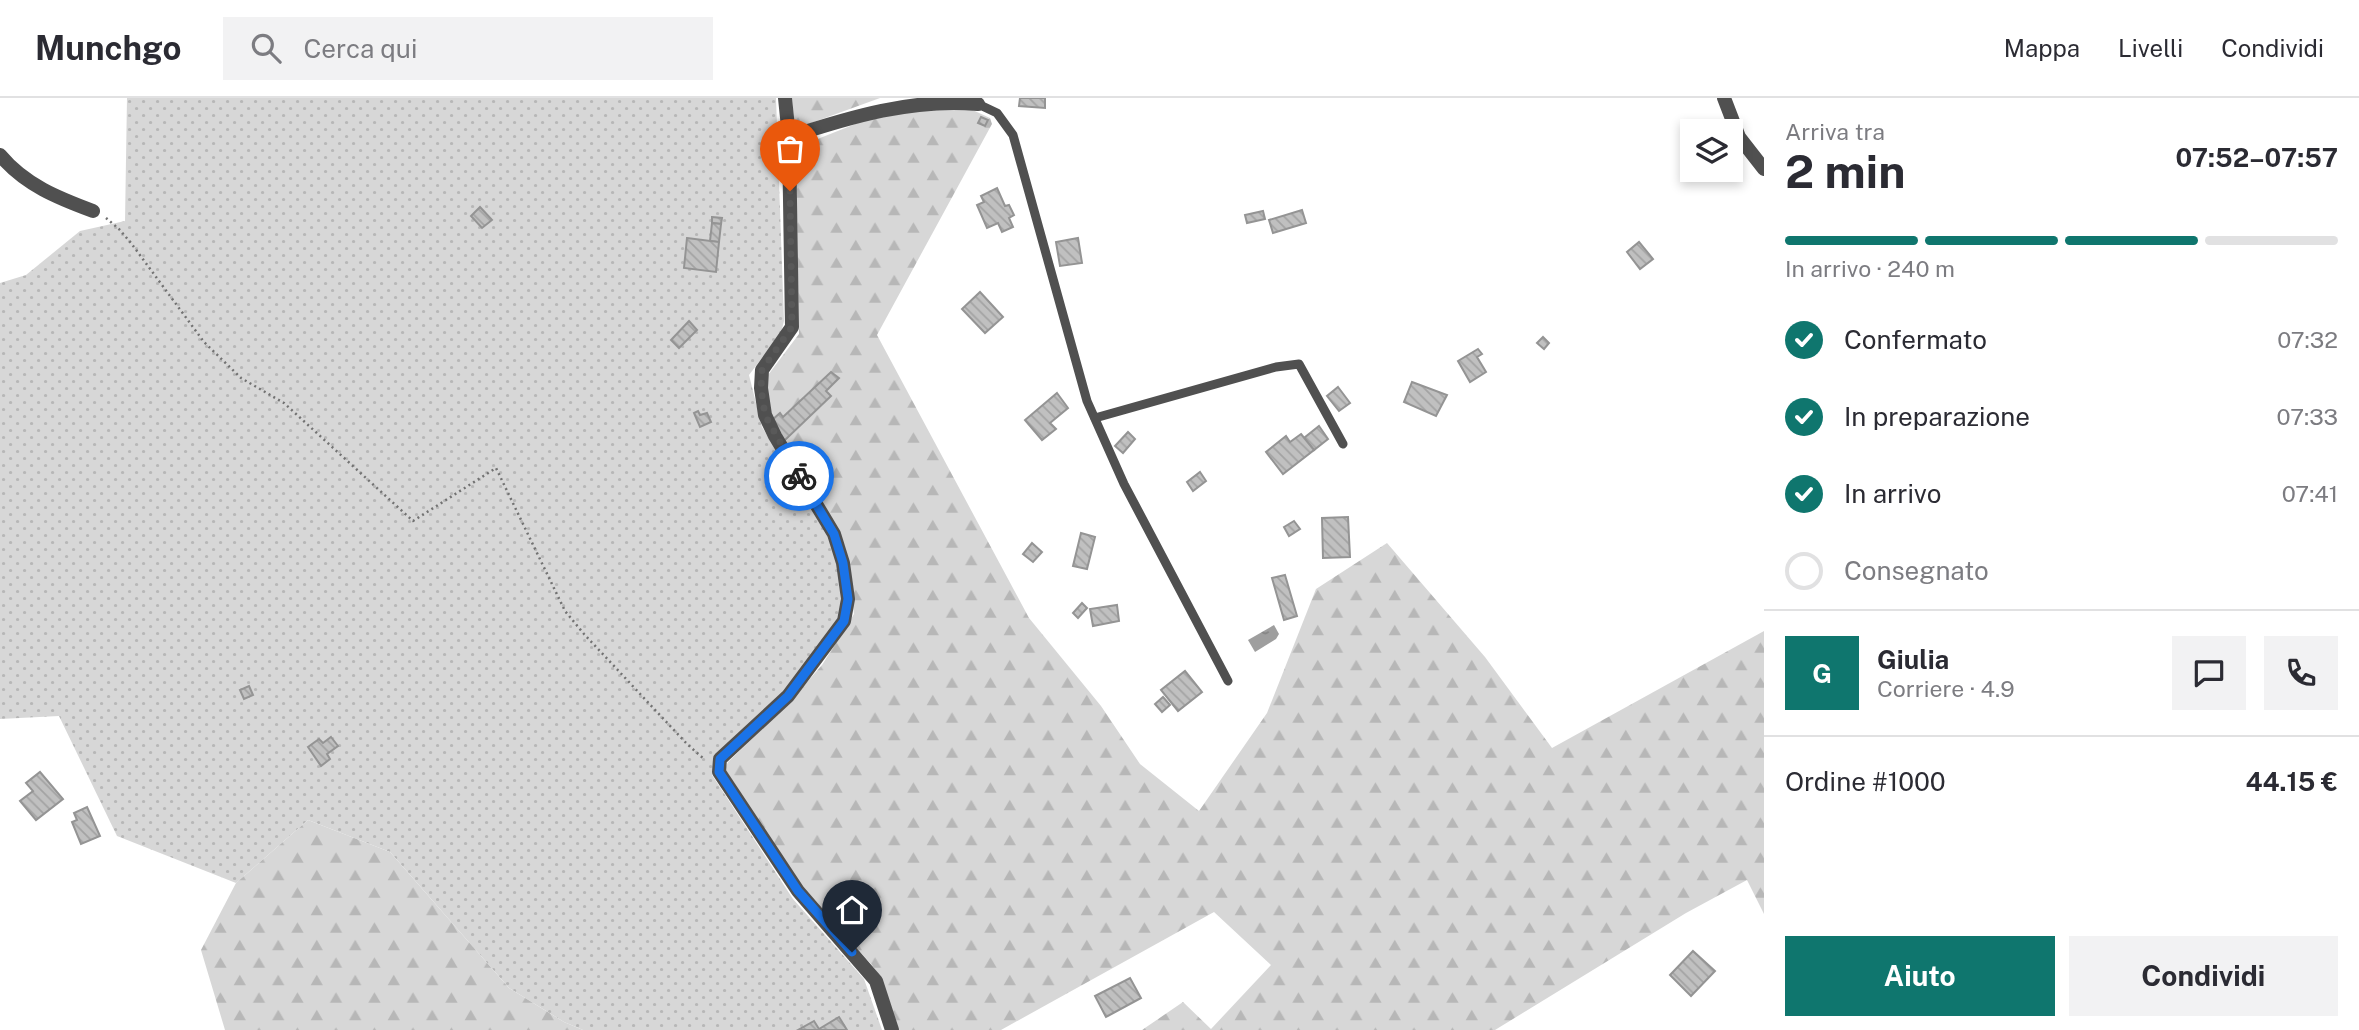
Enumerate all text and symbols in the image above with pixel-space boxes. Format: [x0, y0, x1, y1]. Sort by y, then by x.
search box [223, 17, 713, 80]
text: Munchgo [35, 29, 181, 67]
icon: search [247, 29, 285, 67]
text: Cerca qui [303, 33, 417, 64]
text: Mappa [2004, 34, 2080, 62]
text: Livelli [2118, 34, 2183, 62]
text: Condividi [2221, 34, 2324, 62]
text: Arriva tra [1785, 118, 1885, 145]
pin [760, 119, 820, 191]
map controls [1680, 119, 1743, 182]
button: layers [1680, 119, 1743, 182]
icon: bag [771, 130, 809, 168]
text: 07:52–07:57 [2175, 142, 2338, 173]
text: 2 min [1785, 144, 1905, 198]
text: In arrivo · 240 m [1785, 255, 1955, 282]
icon: check [1785, 321, 1823, 359]
text: Confermato [1844, 324, 1987, 355]
text: 07:32 [2277, 326, 2338, 353]
icon: check [1785, 398, 1823, 436]
text: In preparazione [1844, 401, 2030, 432]
text: 07:33 [2277, 403, 2338, 430]
courier [764, 441, 834, 511]
icon: bike [780, 457, 818, 495]
icon: check [1785, 475, 1823, 513]
text: In arrivo [1844, 478, 1941, 509]
text: 07:41 [2282, 480, 2338, 507]
text: Consegnato [1844, 555, 1989, 586]
button: chat [2172, 636, 2246, 710]
button: phone [2264, 636, 2338, 710]
text: Giulia [1877, 644, 1949, 675]
text: G [1812, 658, 1832, 689]
text: Corriere · 4.9 [1877, 675, 2015, 702]
text: Ordine #1000 [1785, 766, 1946, 797]
text: 44.15 € [2245, 766, 2338, 797]
pin [822, 880, 882, 952]
icon: home [833, 891, 871, 929]
button: Aiuto [1785, 936, 2055, 1016]
button: Condividi [2069, 936, 2338, 1016]

